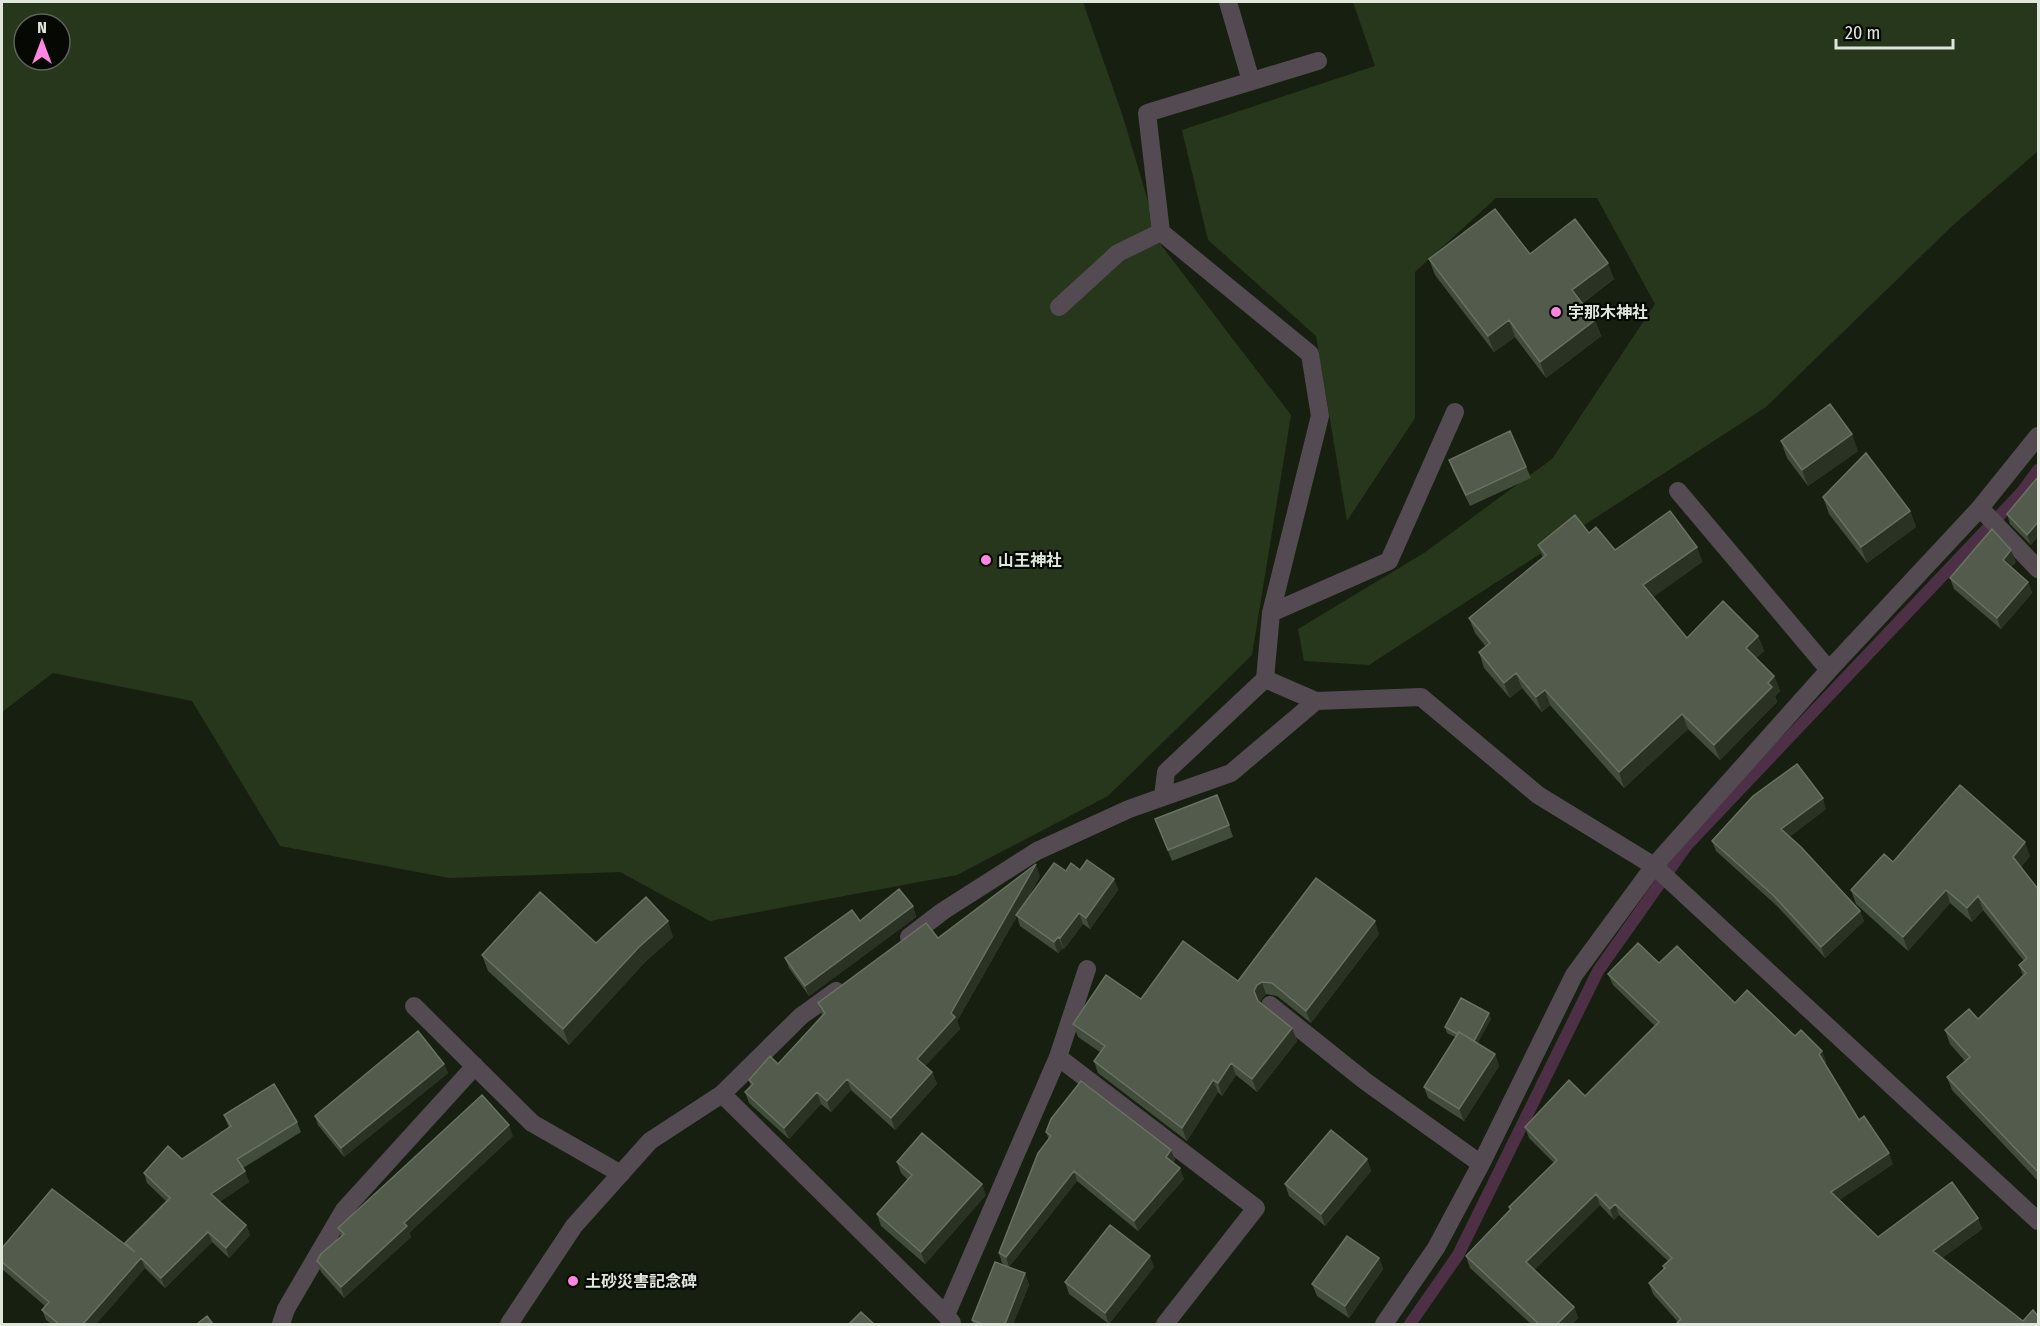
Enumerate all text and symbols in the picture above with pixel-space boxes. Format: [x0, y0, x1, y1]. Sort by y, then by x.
north arrow [12, 12, 72, 72]
scale bar [1836, 12, 1953, 50]
text: N [37, 18, 47, 37]
text: 20 m [1845, 22, 1880, 44]
place label: 宇那木神社 [1568, 303, 1648, 322]
marker: 宇那木神社 [1549, 305, 1563, 319]
place label: 山王神社 [998, 551, 1062, 570]
marker: 山王神社 [979, 553, 993, 567]
place label: 土砂災害記念碑 [585, 1272, 697, 1291]
marker: 土砂災害記念碑 [566, 1274, 580, 1288]

